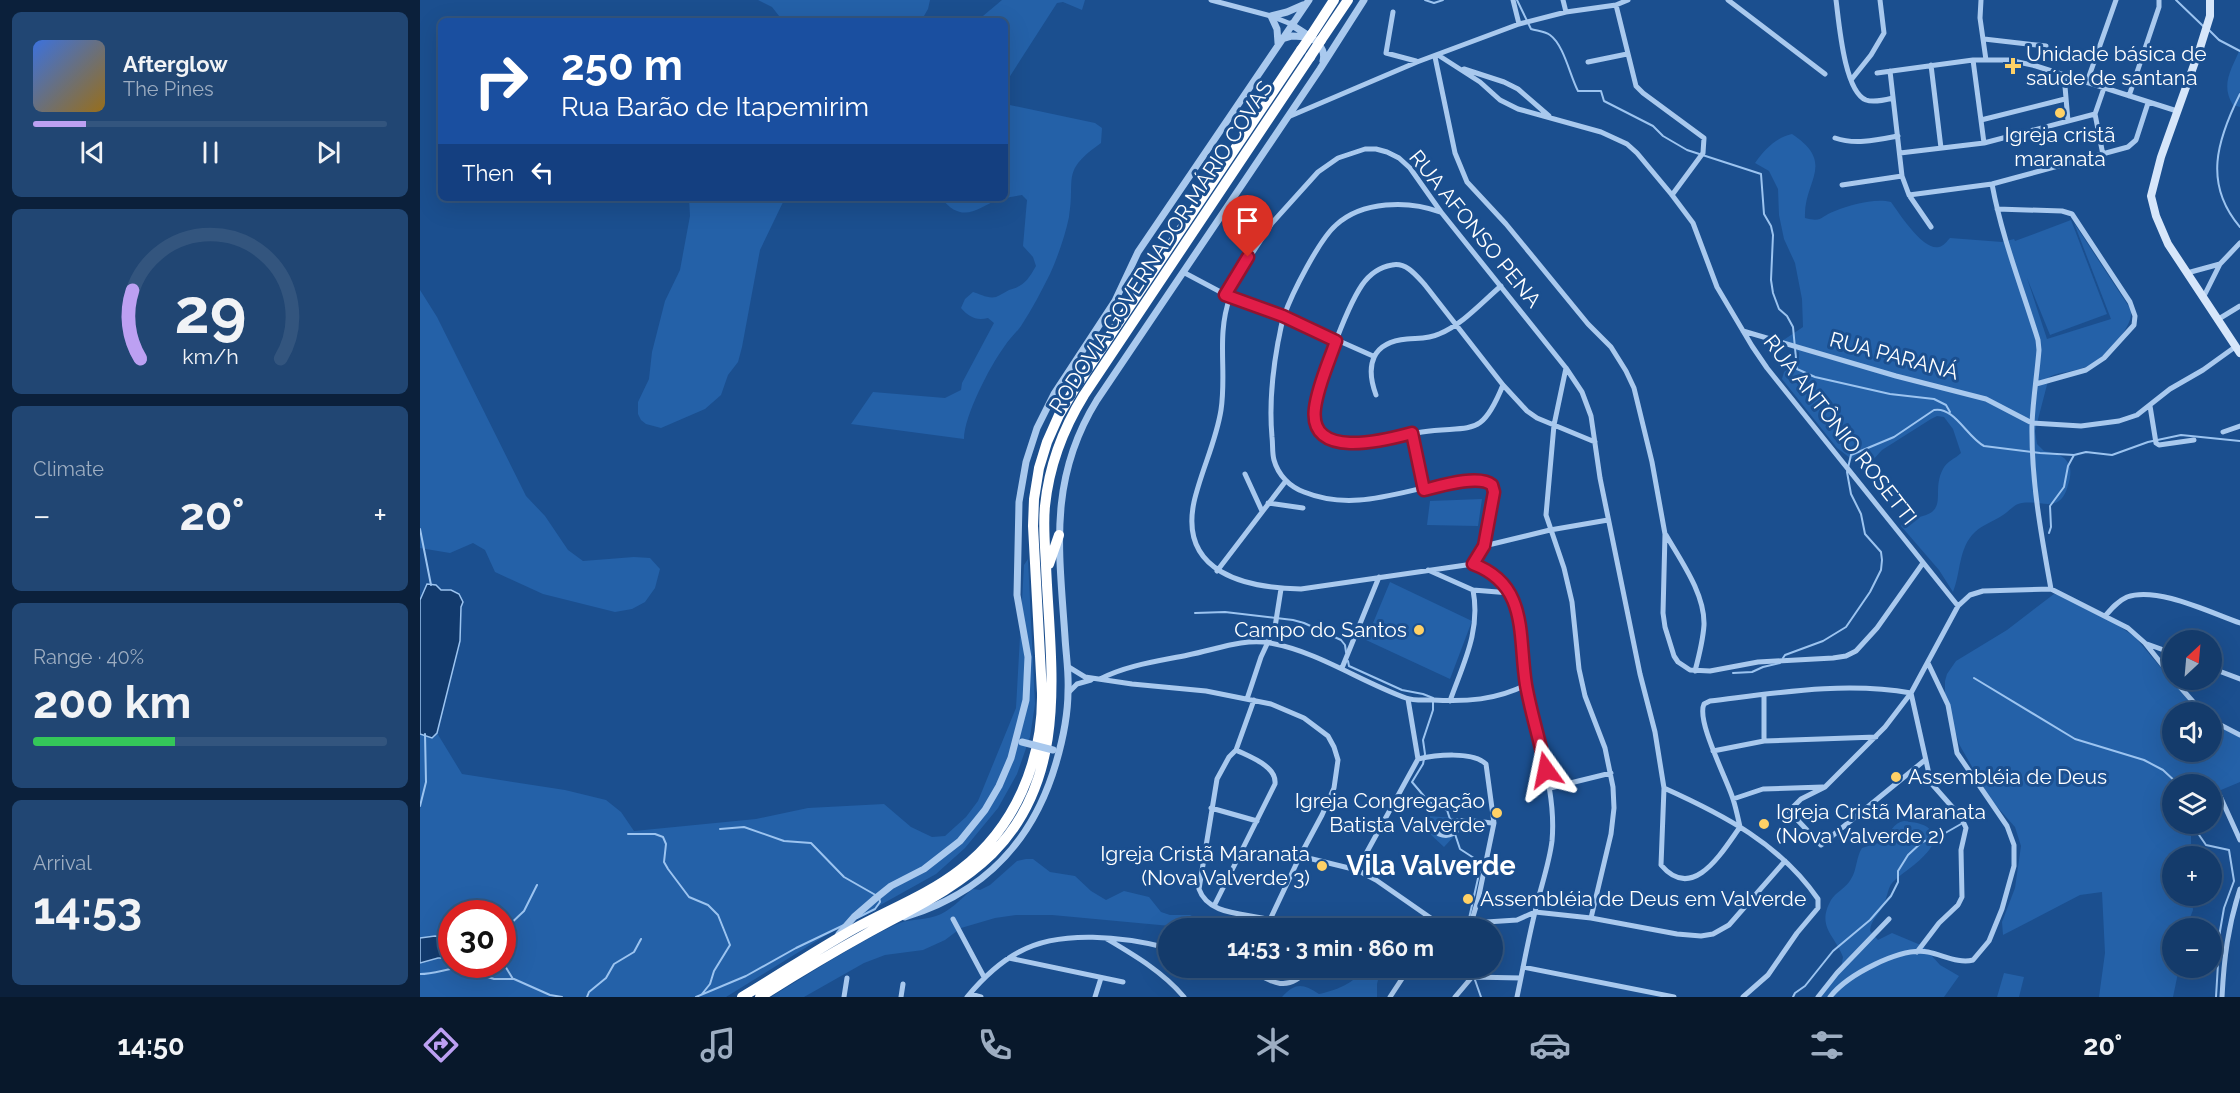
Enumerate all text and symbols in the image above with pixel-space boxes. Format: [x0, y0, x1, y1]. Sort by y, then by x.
text: 250 m [561, 41, 683, 90]
place label: Unidade básica de saúde de santana [2026, 41, 2207, 90]
icon: right [462, 42, 540, 120]
text: Afterglow [123, 51, 228, 77]
marker: Unidade básica de saúde de santana [2004, 57, 2022, 75]
street label: RODOVIA GOVERNADOR MÁRIO COVAS [1044, 76, 1278, 418]
text: The Pines [123, 77, 214, 101]
text: Rua Barão de Itapemirim [561, 91, 869, 122]
marker: Igreja cristã maranata [2053, 106, 2067, 120]
place label: Igreja cristã maranata [2004, 122, 2116, 171]
icon: previous [76, 136, 109, 169]
icon: pause [194, 136, 227, 169]
icon: next [312, 136, 345, 169]
street label: RUA AFONSO PENA [1404, 145, 1547, 313]
icon: left [526, 156, 559, 189]
text: Then [462, 160, 514, 186]
pin [1222, 195, 1273, 257]
icon: arrive [1231, 204, 1264, 237]
text: 29 [174, 274, 246, 348]
street label: RUA PARANÁ [1827, 326, 1961, 385]
street label: RUA ANTÔNIO ROSETTI [1758, 330, 1922, 530]
text: km/h [182, 344, 238, 369]
text: Climate [33, 457, 104, 481]
text: 20° [179, 488, 245, 541]
text: − [33, 496, 51, 535]
text: + [373, 496, 387, 535]
place label: Campo do Santos [1234, 617, 1407, 642]
marker: Campo do Santos [1412, 623, 1426, 637]
north arrow [2162, 630, 2222, 690]
map controls [2162, 630, 2222, 978]
text: Range · 40% [33, 645, 144, 669]
text: 200 km [33, 676, 191, 729]
button: sound [2162, 702, 2222, 762]
position arrow [1514, 738, 1578, 802]
place label: Assembléia de Deus [1908, 764, 2107, 789]
marker: Assembléia de Deus [1889, 770, 1903, 784]
button: layers [2162, 774, 2222, 834]
place label: Igreja Congregação Batista Valverde [1295, 788, 1485, 837]
place label: Igreja Cristã Maranata (Nova Valverde 2) [1776, 799, 1986, 848]
marker: Igreja Congregação Batista Valverde [1490, 806, 1504, 820]
marker: Igreja Cristã Maranata (Nova Valverde 2) [1757, 817, 1771, 831]
place label: Igreja Cristã Maranata (Nova Valverde 3) [1100, 841, 1310, 890]
button: + [2162, 846, 2222, 906]
district label: Vila Valverde [1346, 850, 1516, 881]
text: Arrival [33, 851, 92, 875]
marker: Igreja Cristã Maranata (Nova Valverde 3) [1315, 859, 1329, 873]
text: 14:53 [33, 882, 142, 935]
place label: Assembléia de Deus em Valverde [1480, 886, 1806, 911]
marker: Assembléia de Deus em Valverde [1461, 892, 1475, 906]
speed limit sign: 30 [438, 900, 516, 978]
button: − [2162, 918, 2222, 978]
text: 14:53 · 3 min · 860 m [1227, 935, 1434, 961]
icon: directions [420, 1024, 462, 1066]
icon: music [697, 1024, 739, 1066]
icon: phone [974, 1024, 1016, 1066]
icon: climate [1252, 1024, 1294, 1066]
icon: car [1529, 1024, 1571, 1066]
icon: filters [1806, 1024, 1848, 1066]
text: 14:50 [118, 1030, 185, 1061]
text: 20° [2083, 1030, 2122, 1061]

